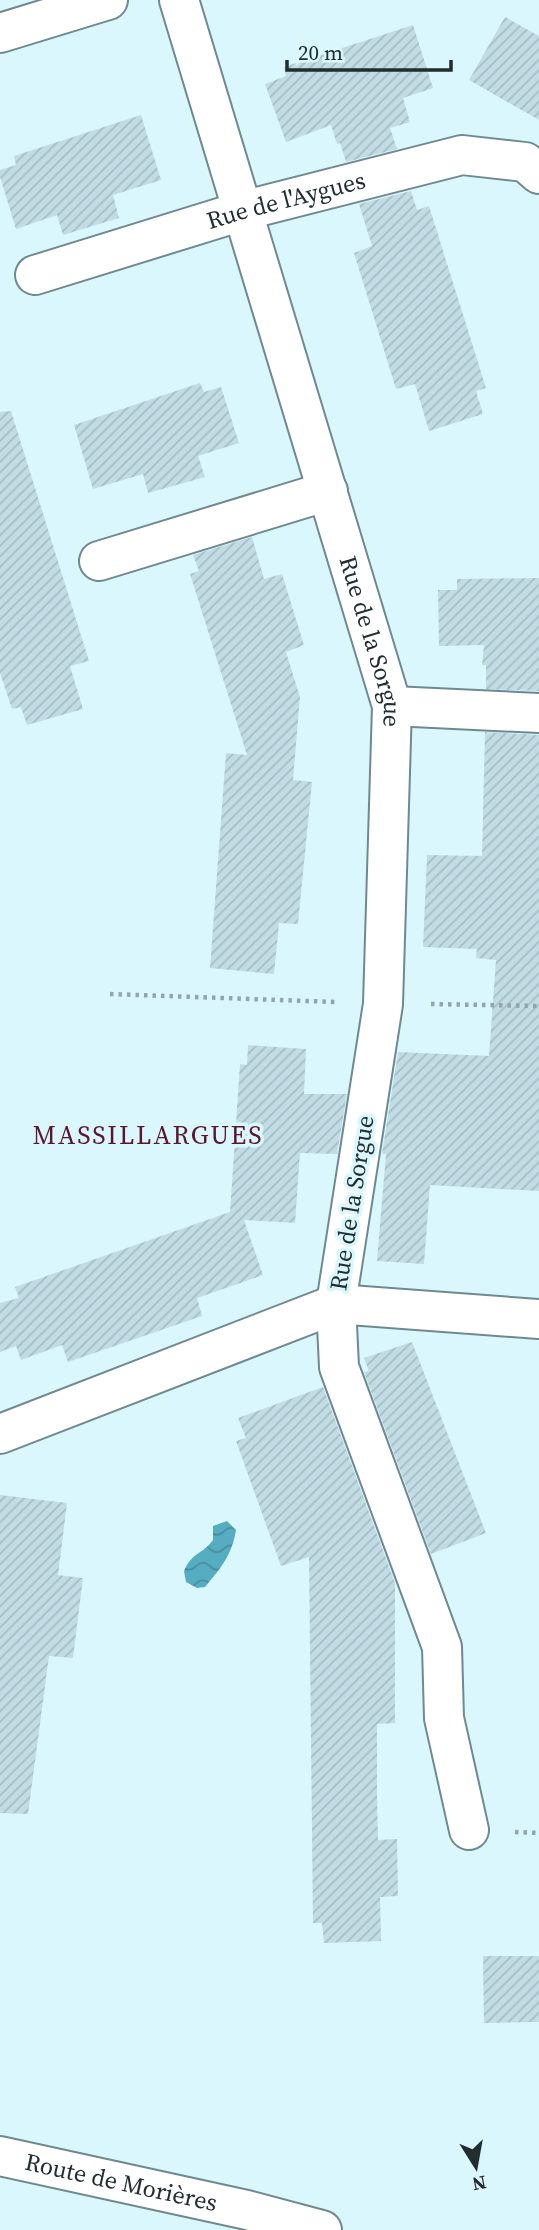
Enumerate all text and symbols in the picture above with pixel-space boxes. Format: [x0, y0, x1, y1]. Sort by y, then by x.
scale bar [287, 28, 452, 72]
text: 20 m [298, 38, 343, 67]
street label: Rue de l'Aygues [202, 163, 369, 237]
street label: Rue de la Sorgue [332, 552, 409, 728]
street label: Rue de la Sorgue [321, 1113, 382, 1293]
district label: MASSILLARGUES [32, 1117, 264, 1153]
north arrow [441, 2132, 511, 2202]
street label: Route de Morières [22, 2145, 220, 2219]
text: N [470, 2170, 489, 2198]

